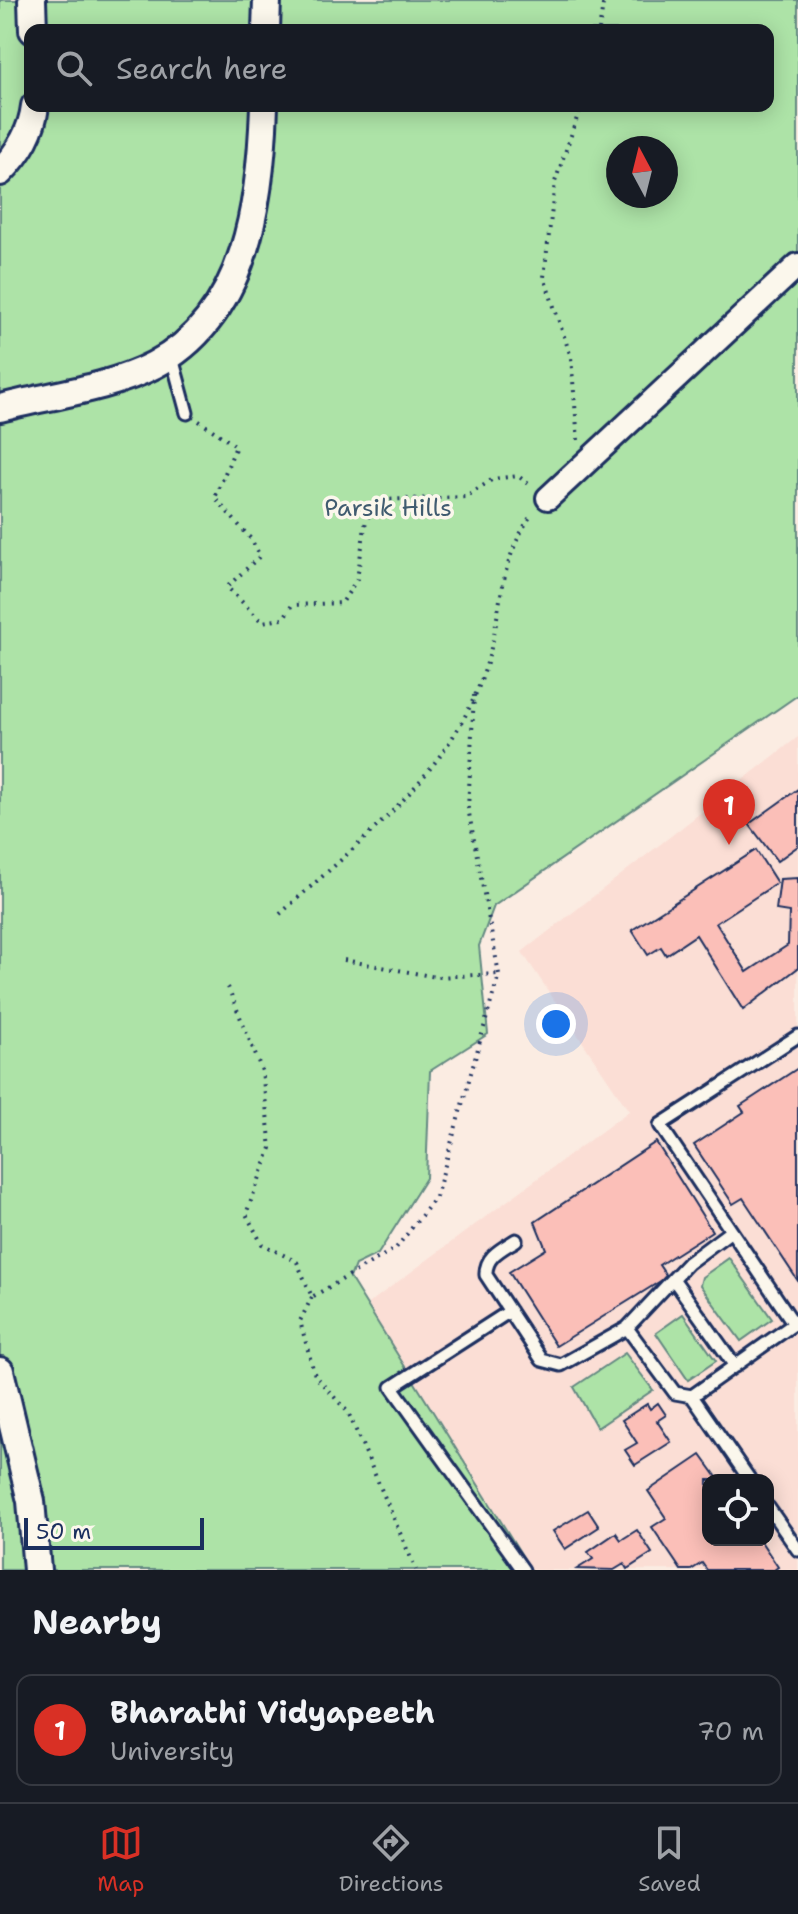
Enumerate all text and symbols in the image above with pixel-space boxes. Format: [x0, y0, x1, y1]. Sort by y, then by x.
search box [24, 24, 774, 112]
icon: search [52, 46, 96, 90]
text: Search here [116, 48, 287, 89]
north arrow [606, 136, 678, 208]
park label: Parsik Hills [324, 492, 452, 524]
pin: 1 [703, 779, 755, 845]
your location [536, 1004, 576, 1044]
map controls [702, 1474, 774, 1546]
button: locate [702, 1474, 774, 1546]
scale bar [24, 1514, 204, 1550]
text: 50 m [36, 1517, 91, 1546]
text: Nearby [32, 1599, 162, 1645]
text: Bharathi Vidyapeeth [110, 1692, 435, 1733]
text: 1 [54, 1713, 66, 1748]
text: 70 m [697, 1713, 764, 1748]
text: University [110, 1733, 234, 1768]
tab: Map [97, 1821, 144, 1898]
tab: Directions [339, 1821, 444, 1898]
tab: Saved [638, 1821, 701, 1898]

